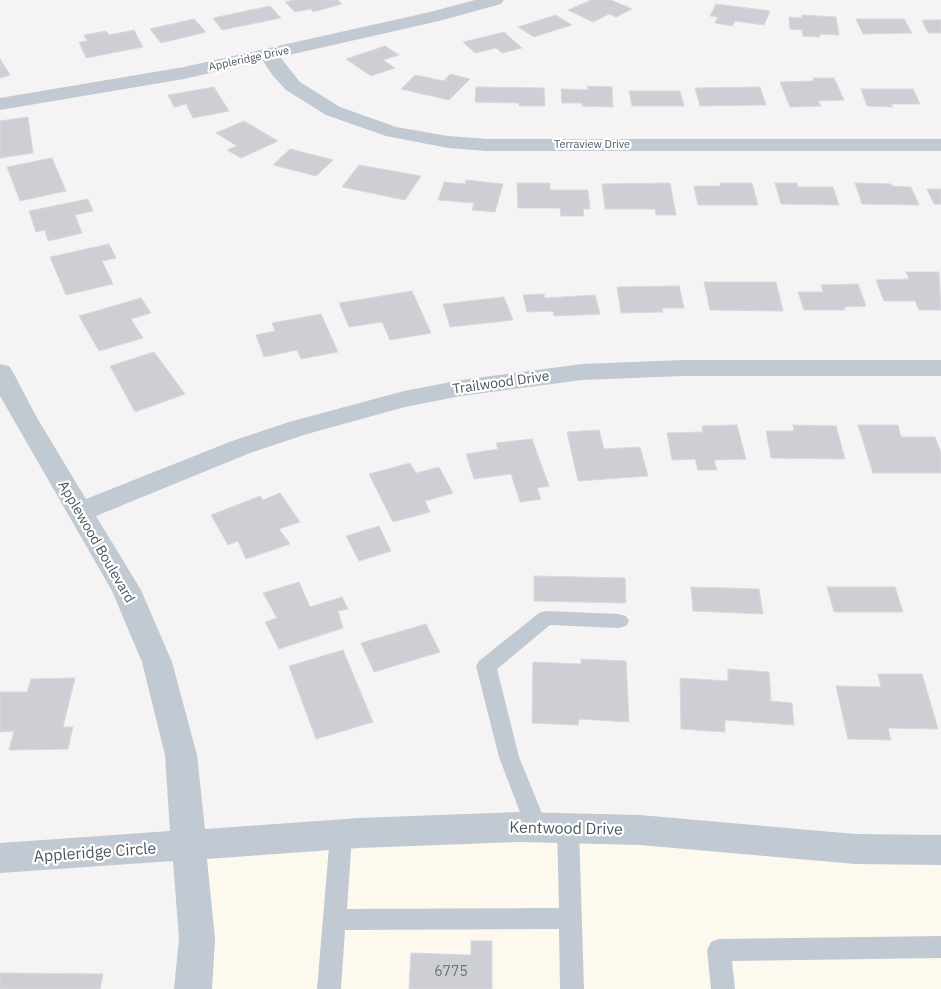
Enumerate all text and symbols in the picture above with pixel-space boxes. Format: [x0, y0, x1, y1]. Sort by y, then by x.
street label: Appleridge Drive [208, 44, 290, 74]
street label: Terraview Drive [554, 138, 630, 152]
street label: Trailwood Drive [452, 368, 550, 398]
street label: Applewood Boulevard [54, 478, 138, 606]
street label: Kentwood Drive [509, 818, 623, 840]
street label: Appleridge Circle [33, 839, 157, 867]
house number: 6775 [434, 964, 468, 980]

